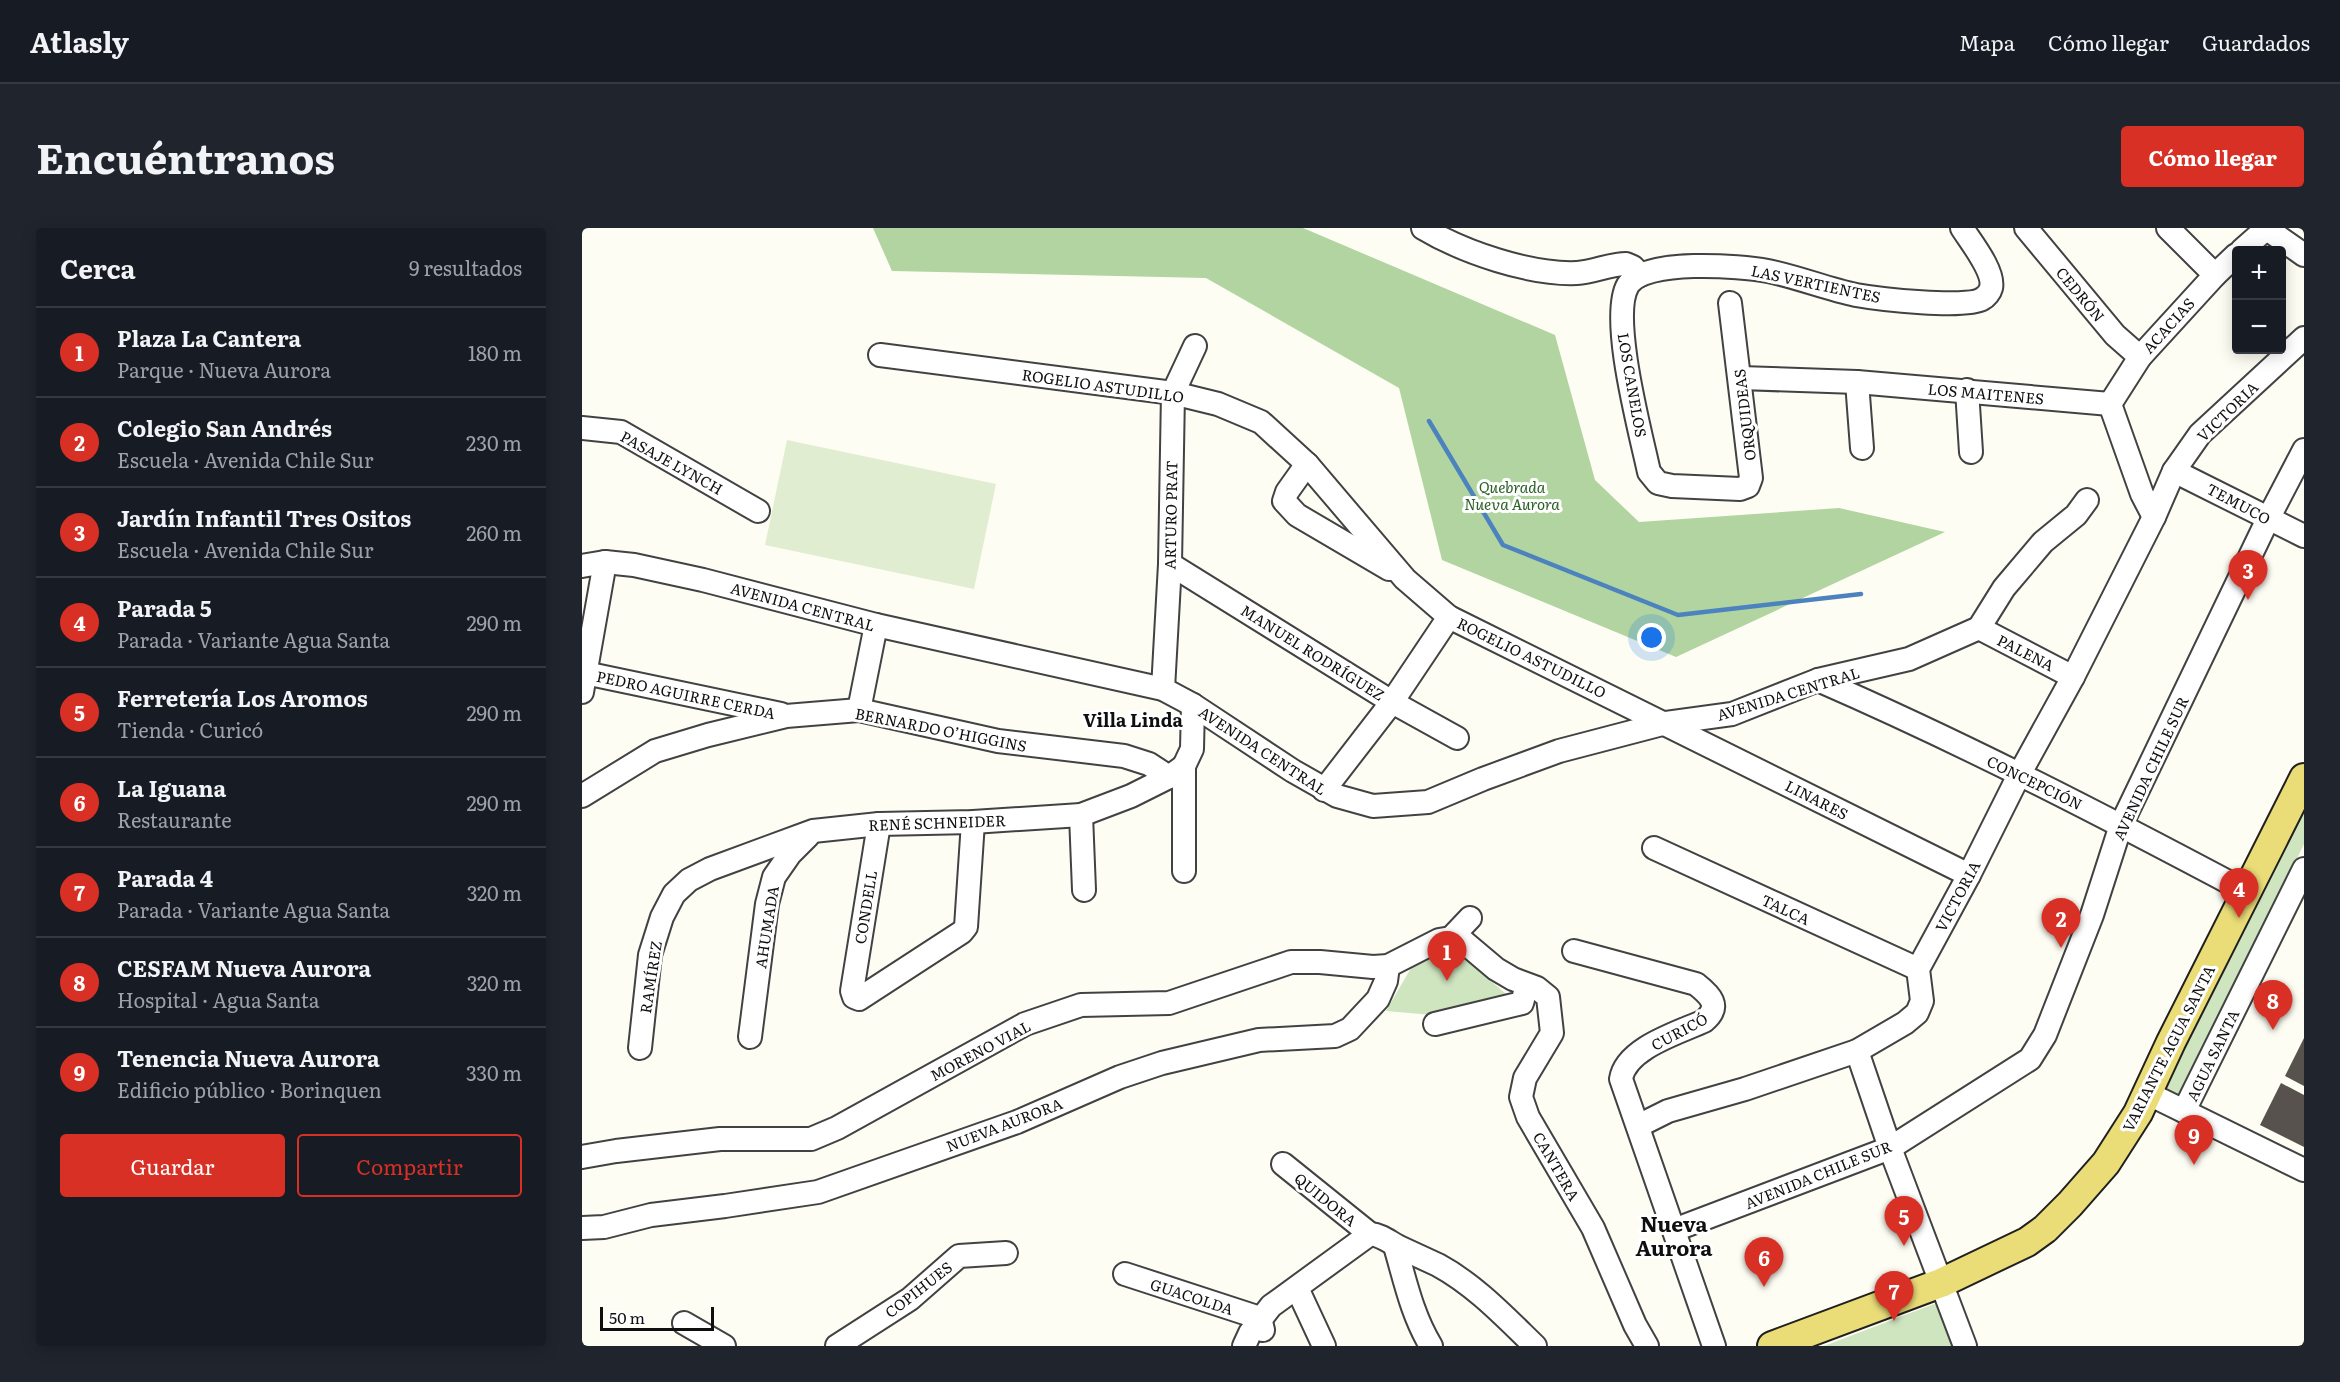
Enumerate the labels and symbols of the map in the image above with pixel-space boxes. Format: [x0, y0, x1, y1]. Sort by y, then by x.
street label: LAS VERTIENTES [1749, 258, 1883, 308]
street label: CEDRÓN [2051, 261, 2111, 327]
street label: ACACIAS [2137, 292, 2199, 358]
street label: LOS CANELOS [1612, 331, 1654, 439]
street label: ROGELIO ASTUDILLO [1020, 362, 1186, 408]
street label: ORQUIDEAS [1727, 368, 1761, 462]
street label: LOS MAITENES [1927, 376, 2045, 410]
street label: VICTORIA [2191, 376, 2263, 446]
street label: PASAJE LYNCH [617, 424, 727, 500]
street label: ARTURO PRAT [1158, 460, 1182, 570]
park label: Quebrada Nueva Aurora [1464, 475, 1560, 515]
street label: TEMUCO [2203, 477, 2275, 529]
pin: 3 [2228, 550, 2268, 600]
street label: AVENIDA CENTRAL [728, 576, 878, 636]
street label: MANUEL RODRÍGUEZ [1237, 598, 1389, 706]
street label: ROGELIO ASTUDILLO [1453, 611, 1611, 703]
your location [1637, 623, 1666, 652]
street label: PALENA [1994, 628, 2058, 676]
street label: AVENIDA CENTRAL [1714, 660, 1862, 726]
street label: PEDRO AGUIRRE CERDA [595, 664, 777, 724]
street label: AVENIDA CHILE SUR [2106, 692, 2194, 844]
street label: AVENIDA CENTRAL [1194, 700, 1332, 800]
street label: BERNARDO O’HIGGINS [853, 701, 1029, 757]
district label: Villa Linda [1083, 706, 1184, 733]
street label: CONCEPCIÓN [1983, 749, 2087, 815]
street label: LINARES [1782, 773, 1852, 825]
street label: RENÉ SCHNEIDER [868, 808, 1006, 836]
street label: VICTORIA [1929, 856, 1985, 936]
street label: CONDELL [848, 868, 882, 946]
pin: 4 [2220, 868, 2258, 918]
street label: AHUMADA [748, 884, 784, 970]
street label: TALCA [1758, 888, 1814, 930]
pin: 2 [2042, 898, 2080, 948]
pin: 1 [1428, 932, 1466, 981]
street label: RAMÍREZ [633, 939, 667, 1015]
street label: VARIANTE AGUA SANTA [2118, 962, 2218, 1134]
pin: 8 [2254, 980, 2292, 1030]
street label: CURICÓ [1646, 1006, 1712, 1056]
street label: AGUA SANTA [2182, 1006, 2242, 1104]
street label: MORENO VIAL [926, 1014, 1034, 1086]
street label: NUEVA AURORA [942, 1091, 1066, 1157]
pin: 9 [2174, 1116, 2214, 1165]
street label: CANTERA [1528, 1127, 1586, 1205]
street label: AVENIDA CHILE SUR [1741, 1134, 1895, 1214]
street label: QUIDORA [1290, 1167, 1362, 1231]
pin: 5 [1884, 1196, 1924, 1246]
district label: Nueva Aurora [1636, 1207, 1713, 1262]
pin: 6 [1744, 1238, 1784, 1287]
street label: COPIHUES [879, 1255, 957, 1323]
street label: GUACOLDA [1148, 1272, 1236, 1320]
pin: 7 [1874, 1272, 1914, 1321]
scale bar [600, 1304, 714, 1332]

